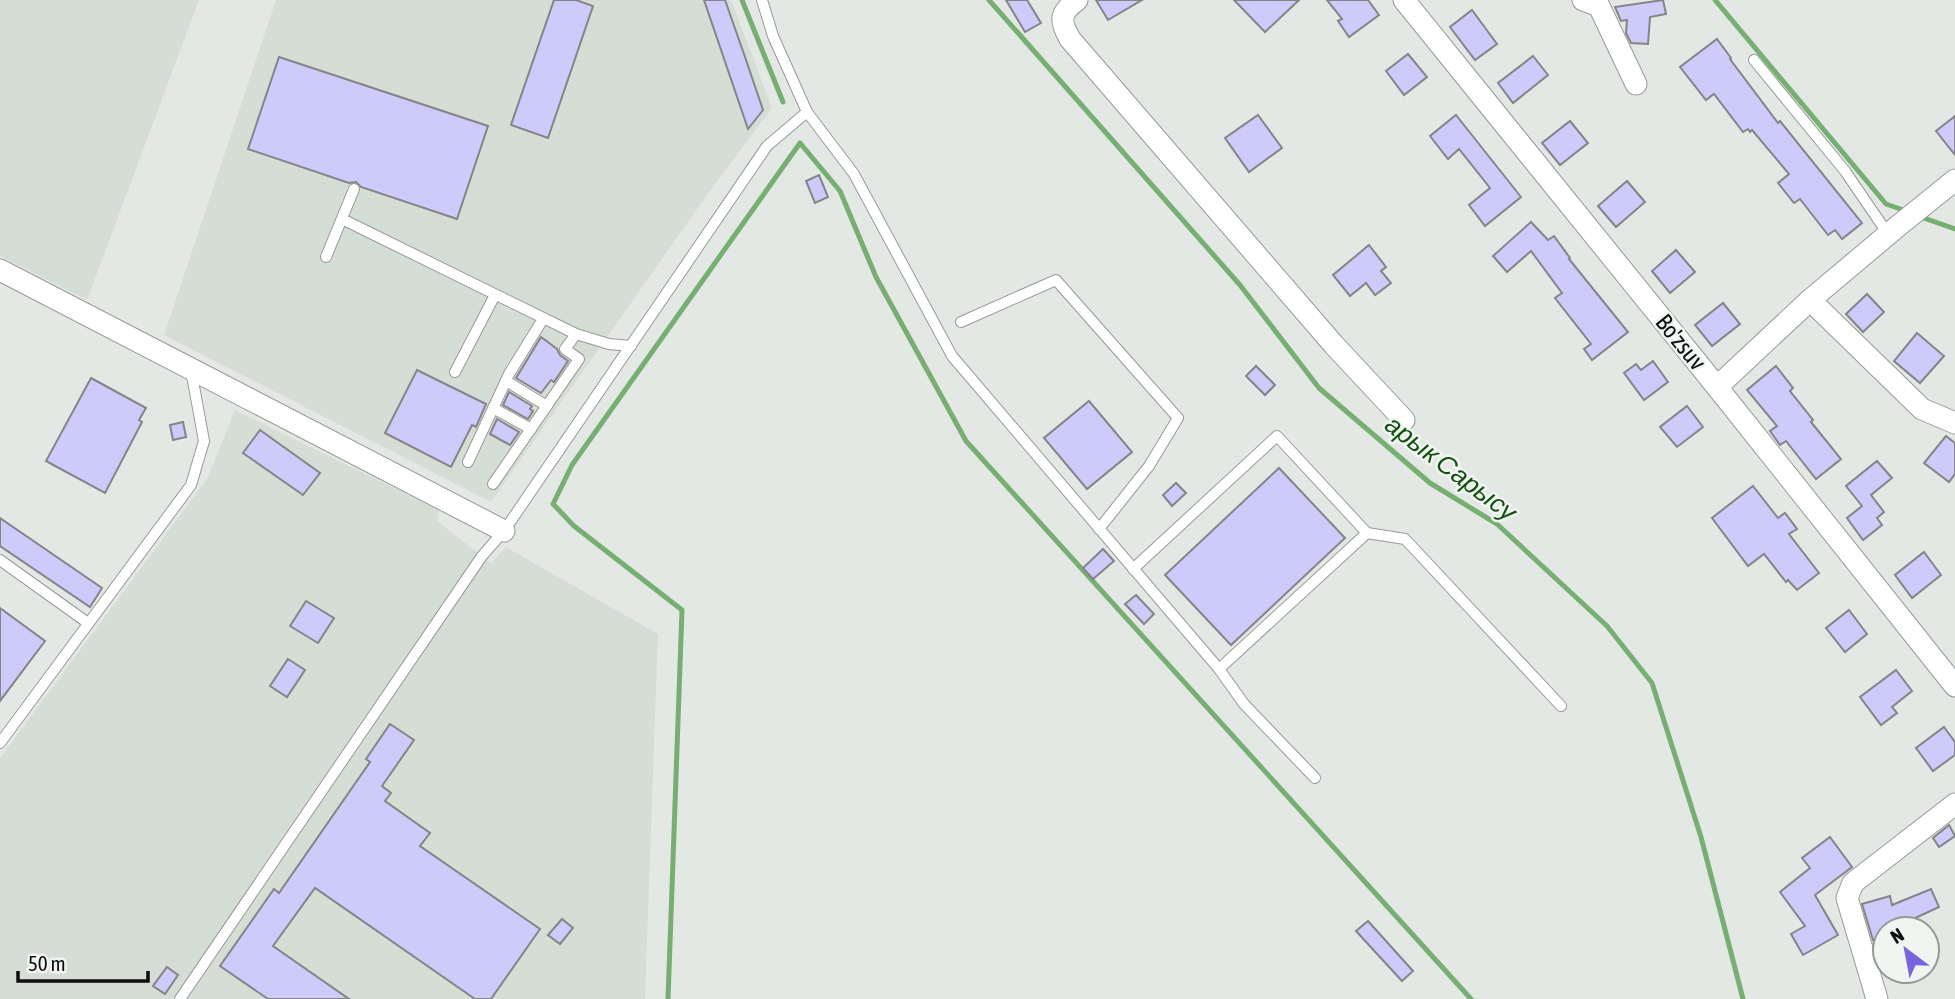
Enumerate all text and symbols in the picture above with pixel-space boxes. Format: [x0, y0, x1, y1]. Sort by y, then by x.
street label: Bo'zsuv [1650, 309, 1712, 376]
water label: арык Сарысу [1379, 409, 1524, 528]
north arrow [1871, 915, 1941, 985]
text: N [1886, 923, 1908, 948]
scale bar [18, 940, 147, 984]
text: 50 m [28, 951, 66, 975]

